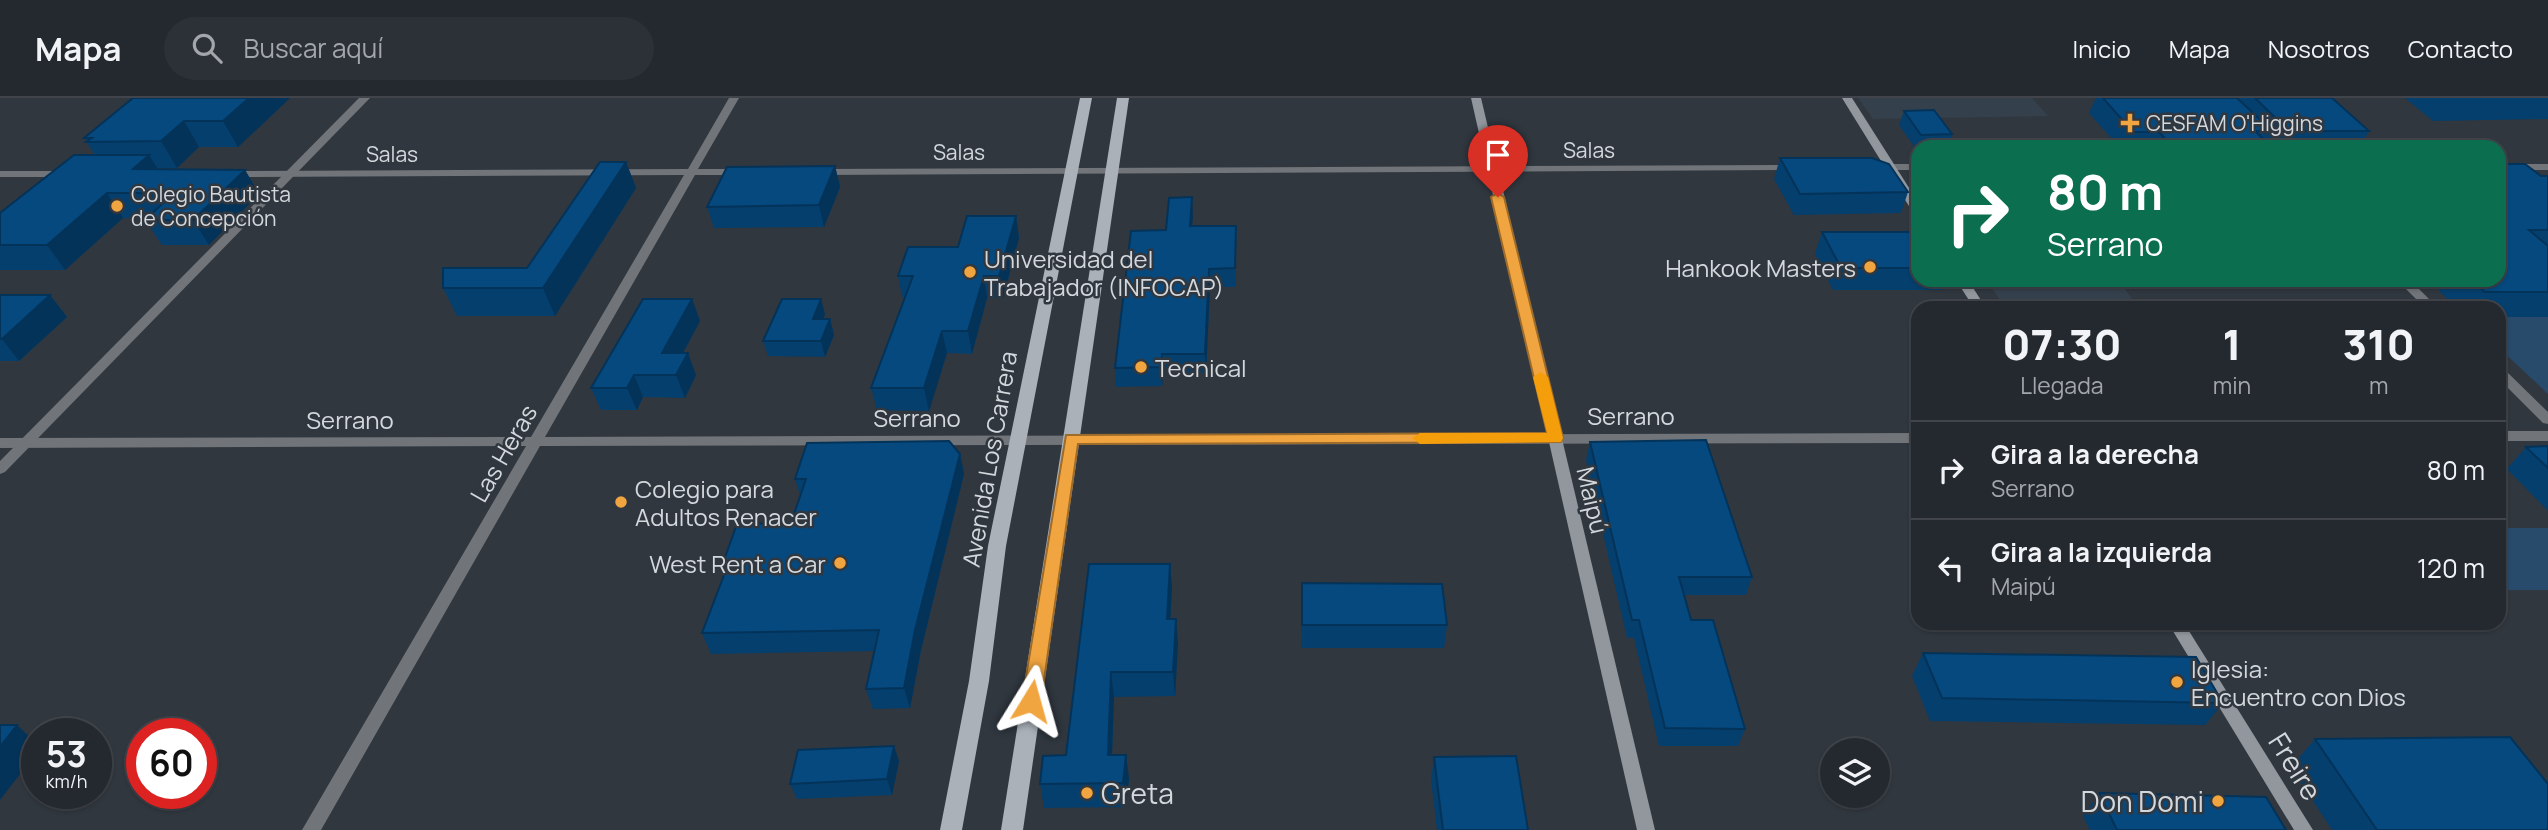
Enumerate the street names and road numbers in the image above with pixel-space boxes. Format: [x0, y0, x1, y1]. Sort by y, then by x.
street label: Salas [1563, 136, 1615, 164]
street label: Salas [933, 138, 985, 166]
street label: Salas [366, 140, 418, 168]
street label: Avenida Los Carrera [954, 348, 1024, 570]
street label: Las Heras [462, 398, 544, 508]
street label: Serrano [1587, 399, 1675, 432]
street label: Serrano [873, 401, 961, 434]
street label: Serrano [306, 403, 394, 436]
street label: Maipú [1569, 463, 1617, 537]
street label: Freire [2261, 725, 2331, 807]

